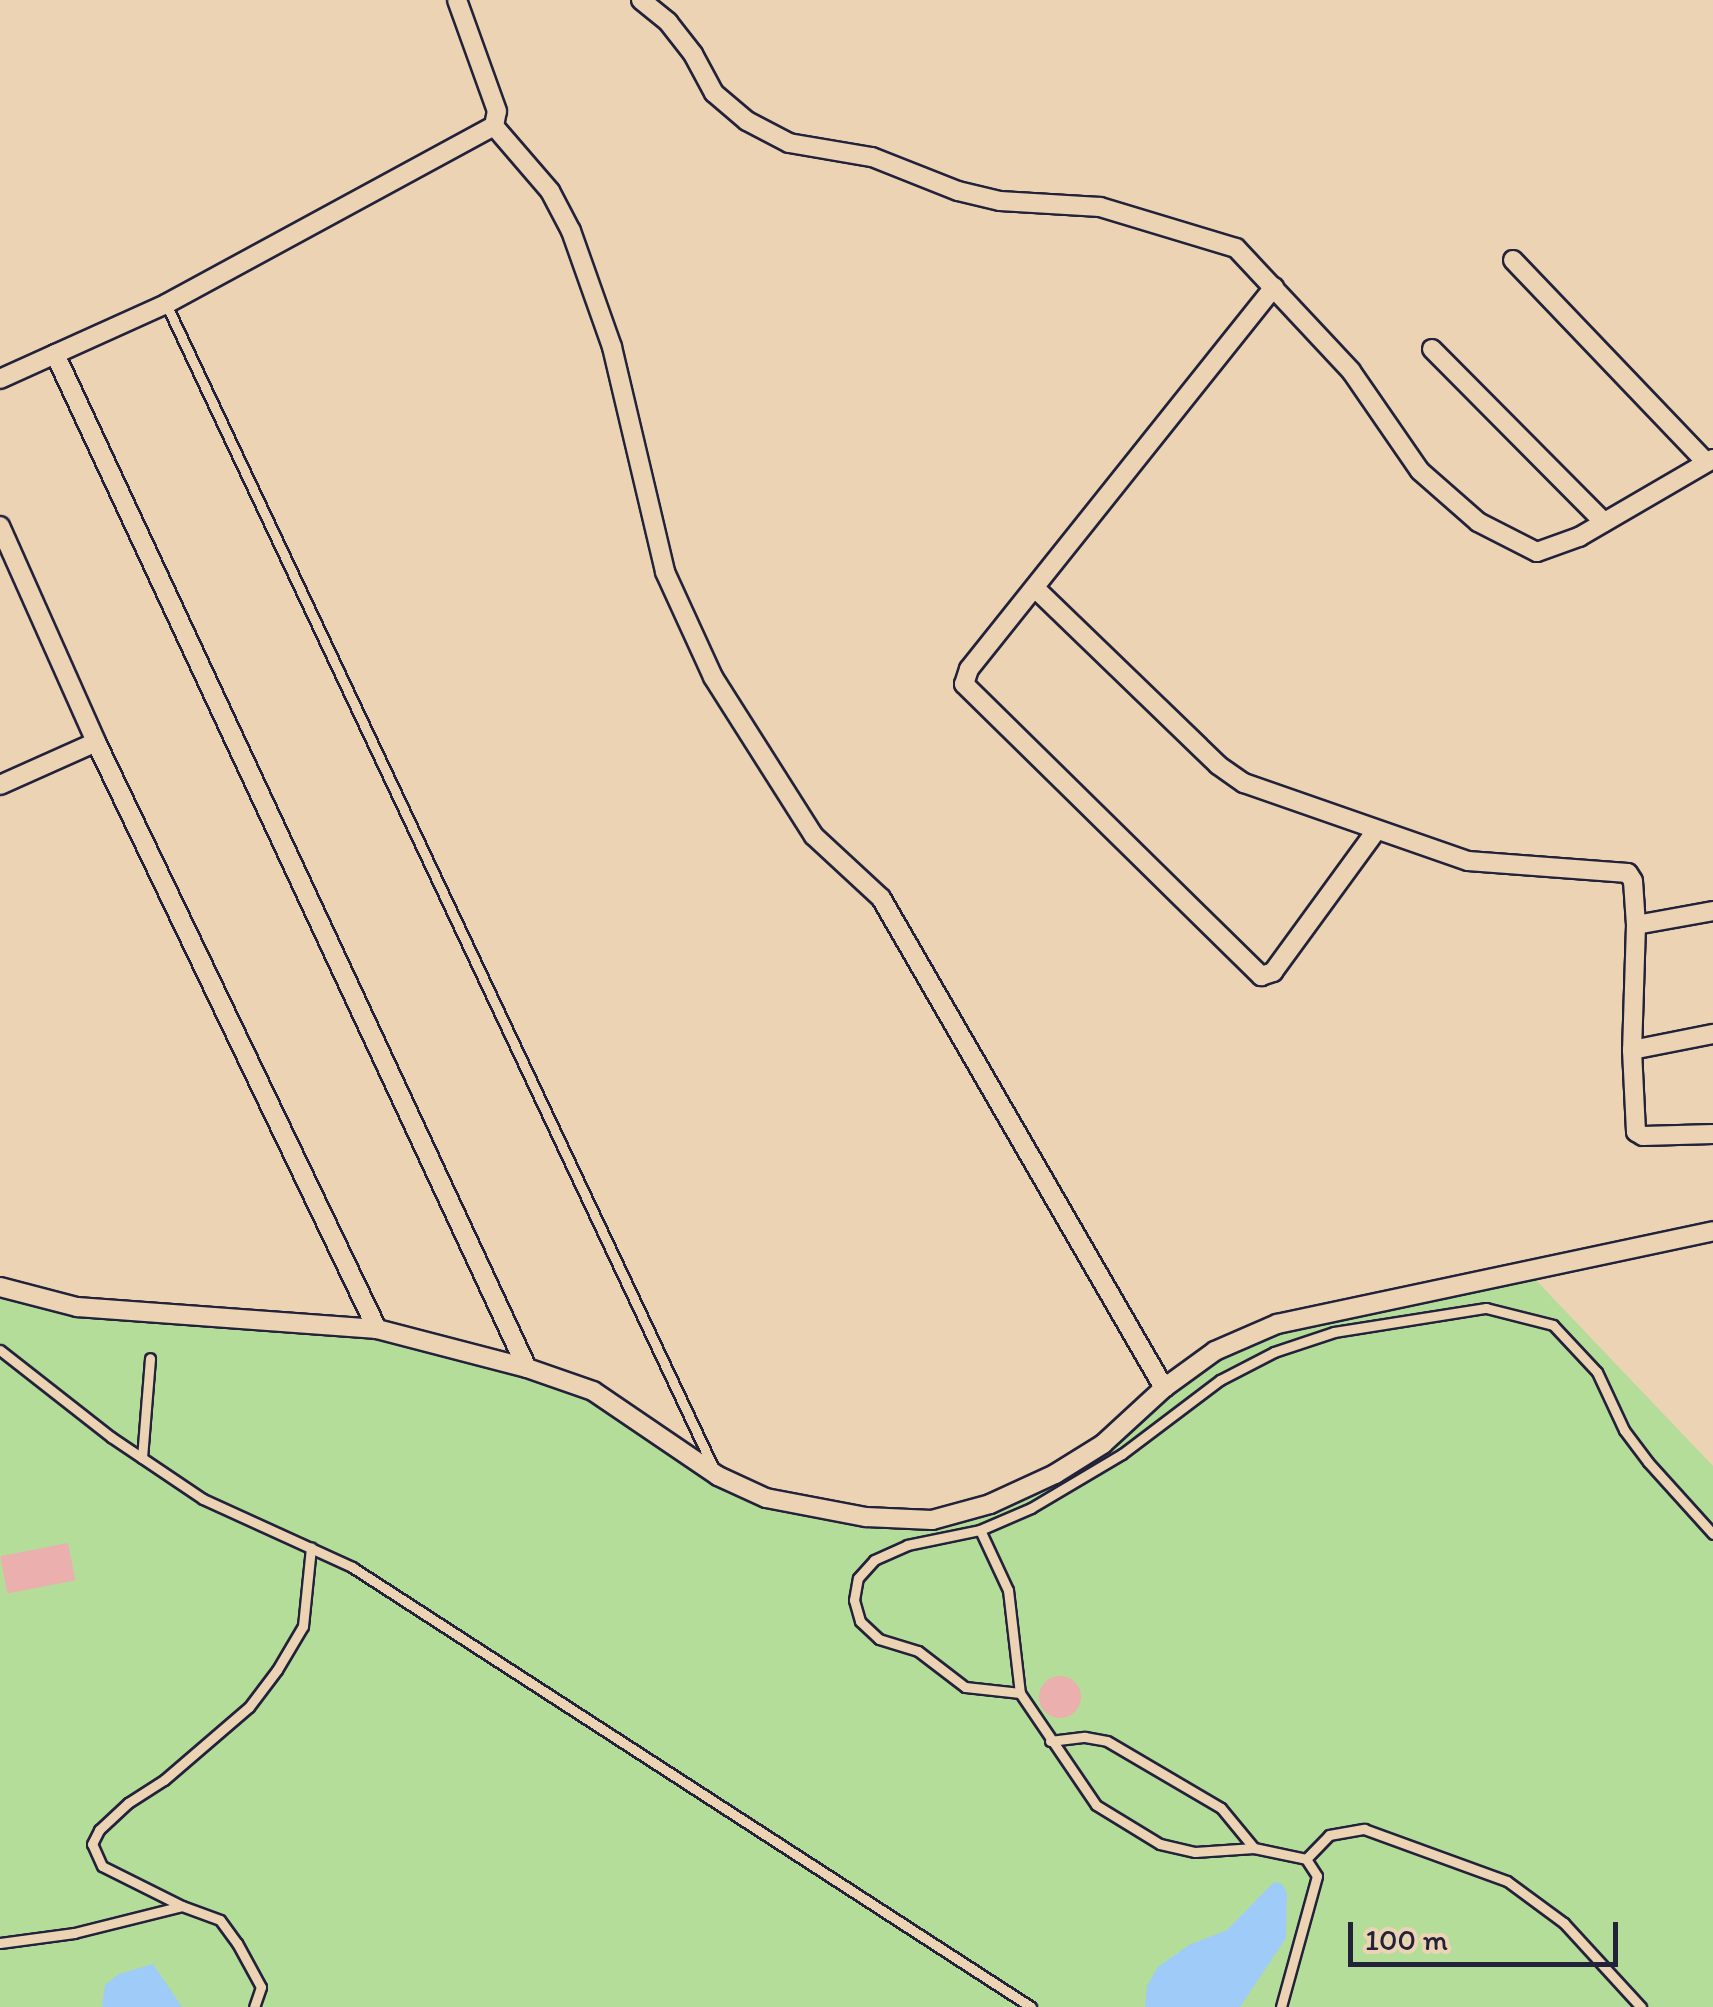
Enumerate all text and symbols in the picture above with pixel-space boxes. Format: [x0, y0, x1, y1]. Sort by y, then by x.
scale bar [1353, 1902, 1623, 1964]
text: 100 m [1365, 1921, 1448, 1958]

